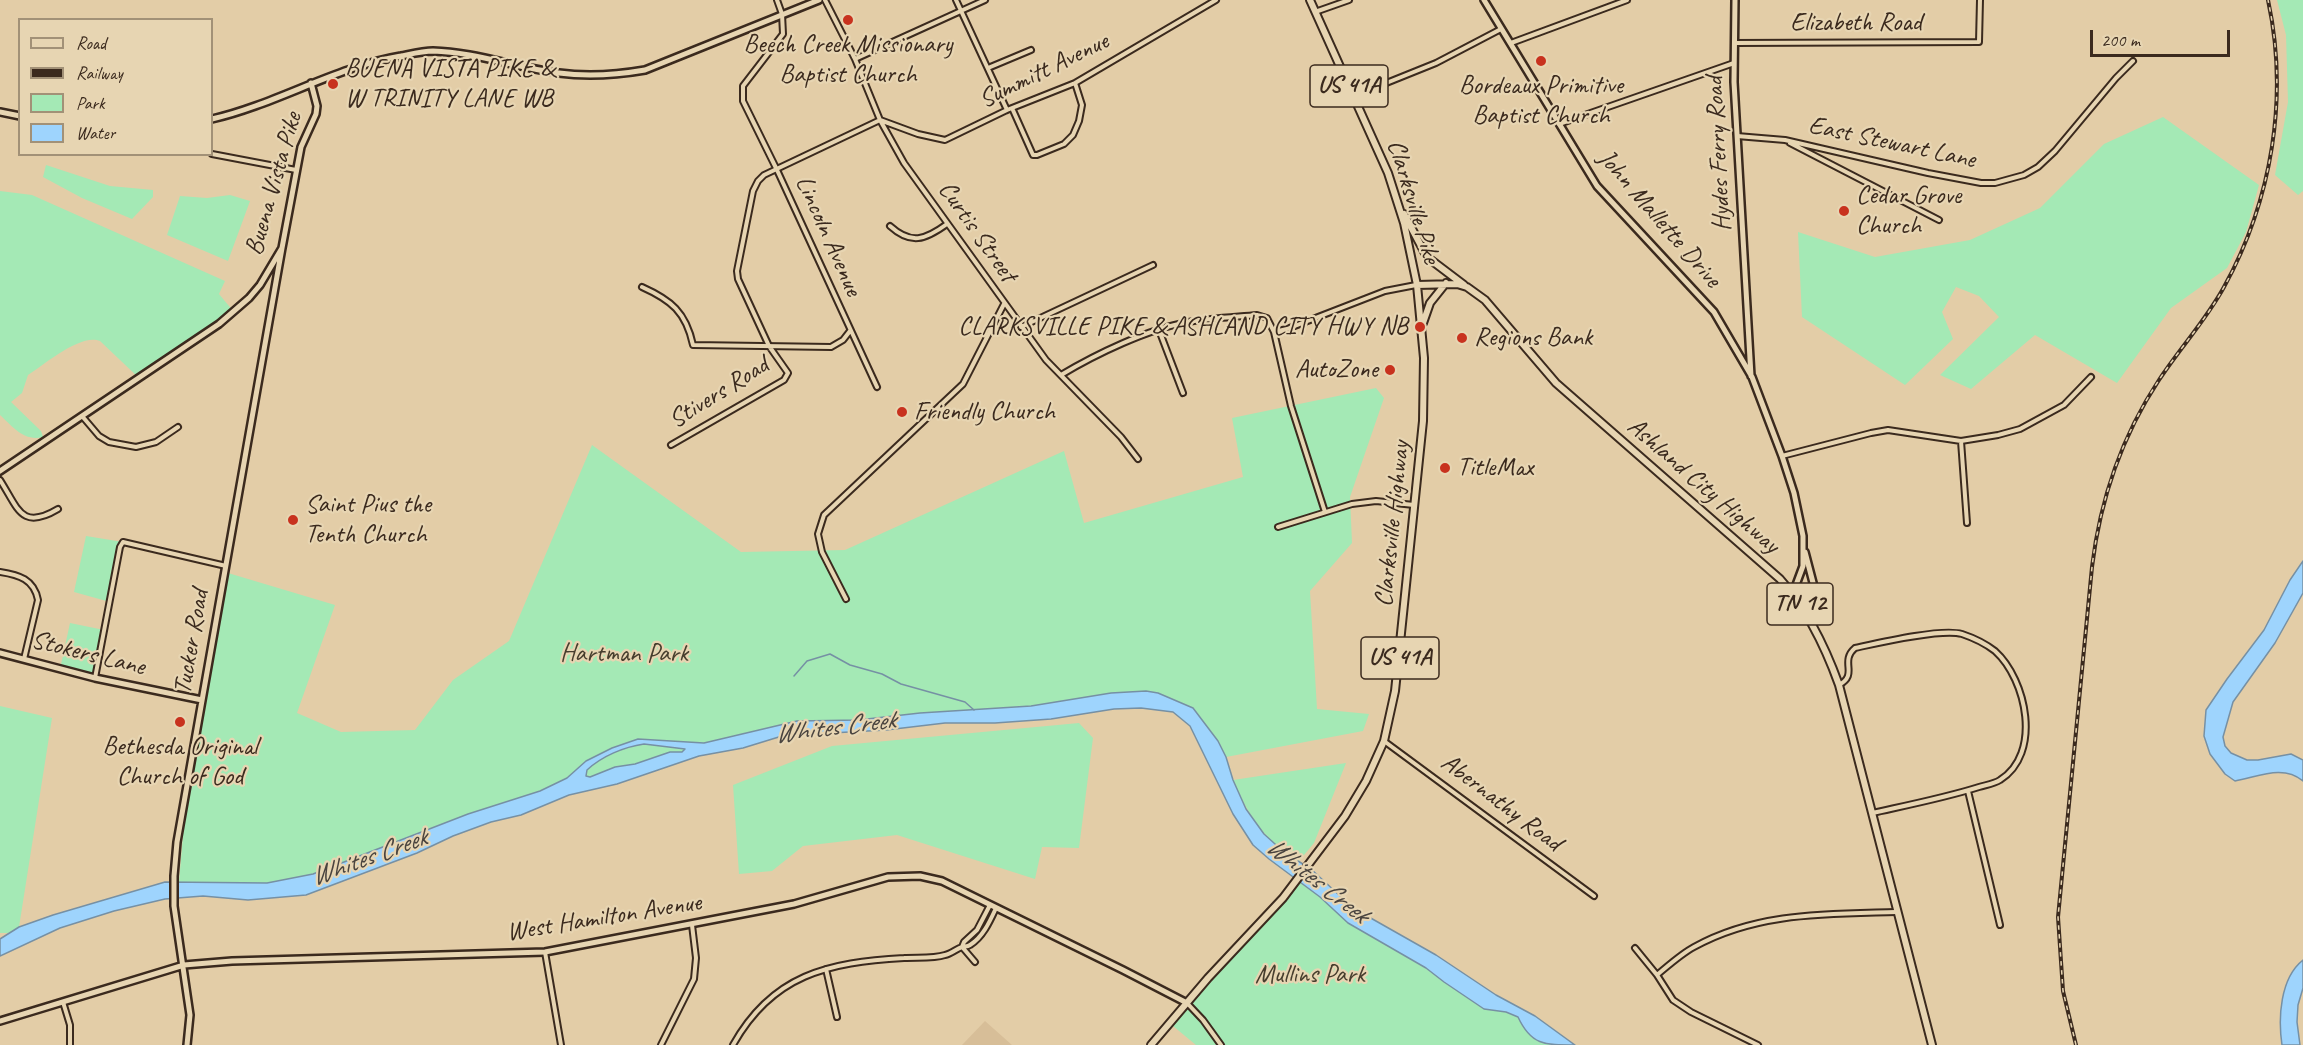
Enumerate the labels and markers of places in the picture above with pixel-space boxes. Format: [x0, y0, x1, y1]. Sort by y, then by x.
marker: Beech Creek Missionary Baptist Church [841, 13, 855, 27]
place label: Beech Creek Missionary Baptist Church [744, 29, 952, 90]
place label: BUENA VISTA PIKE & W TRINITY LANE WB [345, 53, 555, 114]
marker: Bordeaux Primitive Baptist Church [1534, 54, 1548, 68]
place label: Bordeaux Primitive Baptist Church [1459, 70, 1623, 132]
marker: BUENA VISTA PIKE & W TRINITY LANE WB [326, 77, 340, 91]
place label: Cedar Grove Church [1856, 180, 1961, 242]
marker: Cedar Grove Church [1837, 204, 1851, 218]
place label: CLARKSVILLE PIKE & ASHLAND CITY HWY NB [958, 311, 1408, 343]
marker: CLARKSVILLE PIKE & ASHLAND CITY HWY NB [1413, 320, 1427, 334]
place label: Regions Bank [1474, 322, 1592, 354]
marker: Regions Bank [1455, 331, 1469, 345]
place label: AutoZone [1295, 354, 1378, 386]
marker: AutoZone [1383, 363, 1397, 377]
place label: Friendly Church [914, 396, 1055, 428]
marker: Friendly Church [895, 405, 909, 419]
place label: TitleMax [1457, 452, 1534, 484]
marker: TitleMax [1438, 461, 1452, 475]
place label: Saint Pius the Tenth Church [305, 489, 431, 550]
marker: Saint Pius the Tenth Church [286, 513, 300, 527]
marker: Bethesda Original Church of God [173, 715, 187, 729]
place label: Bethesda Original Church of God [103, 731, 257, 792]

